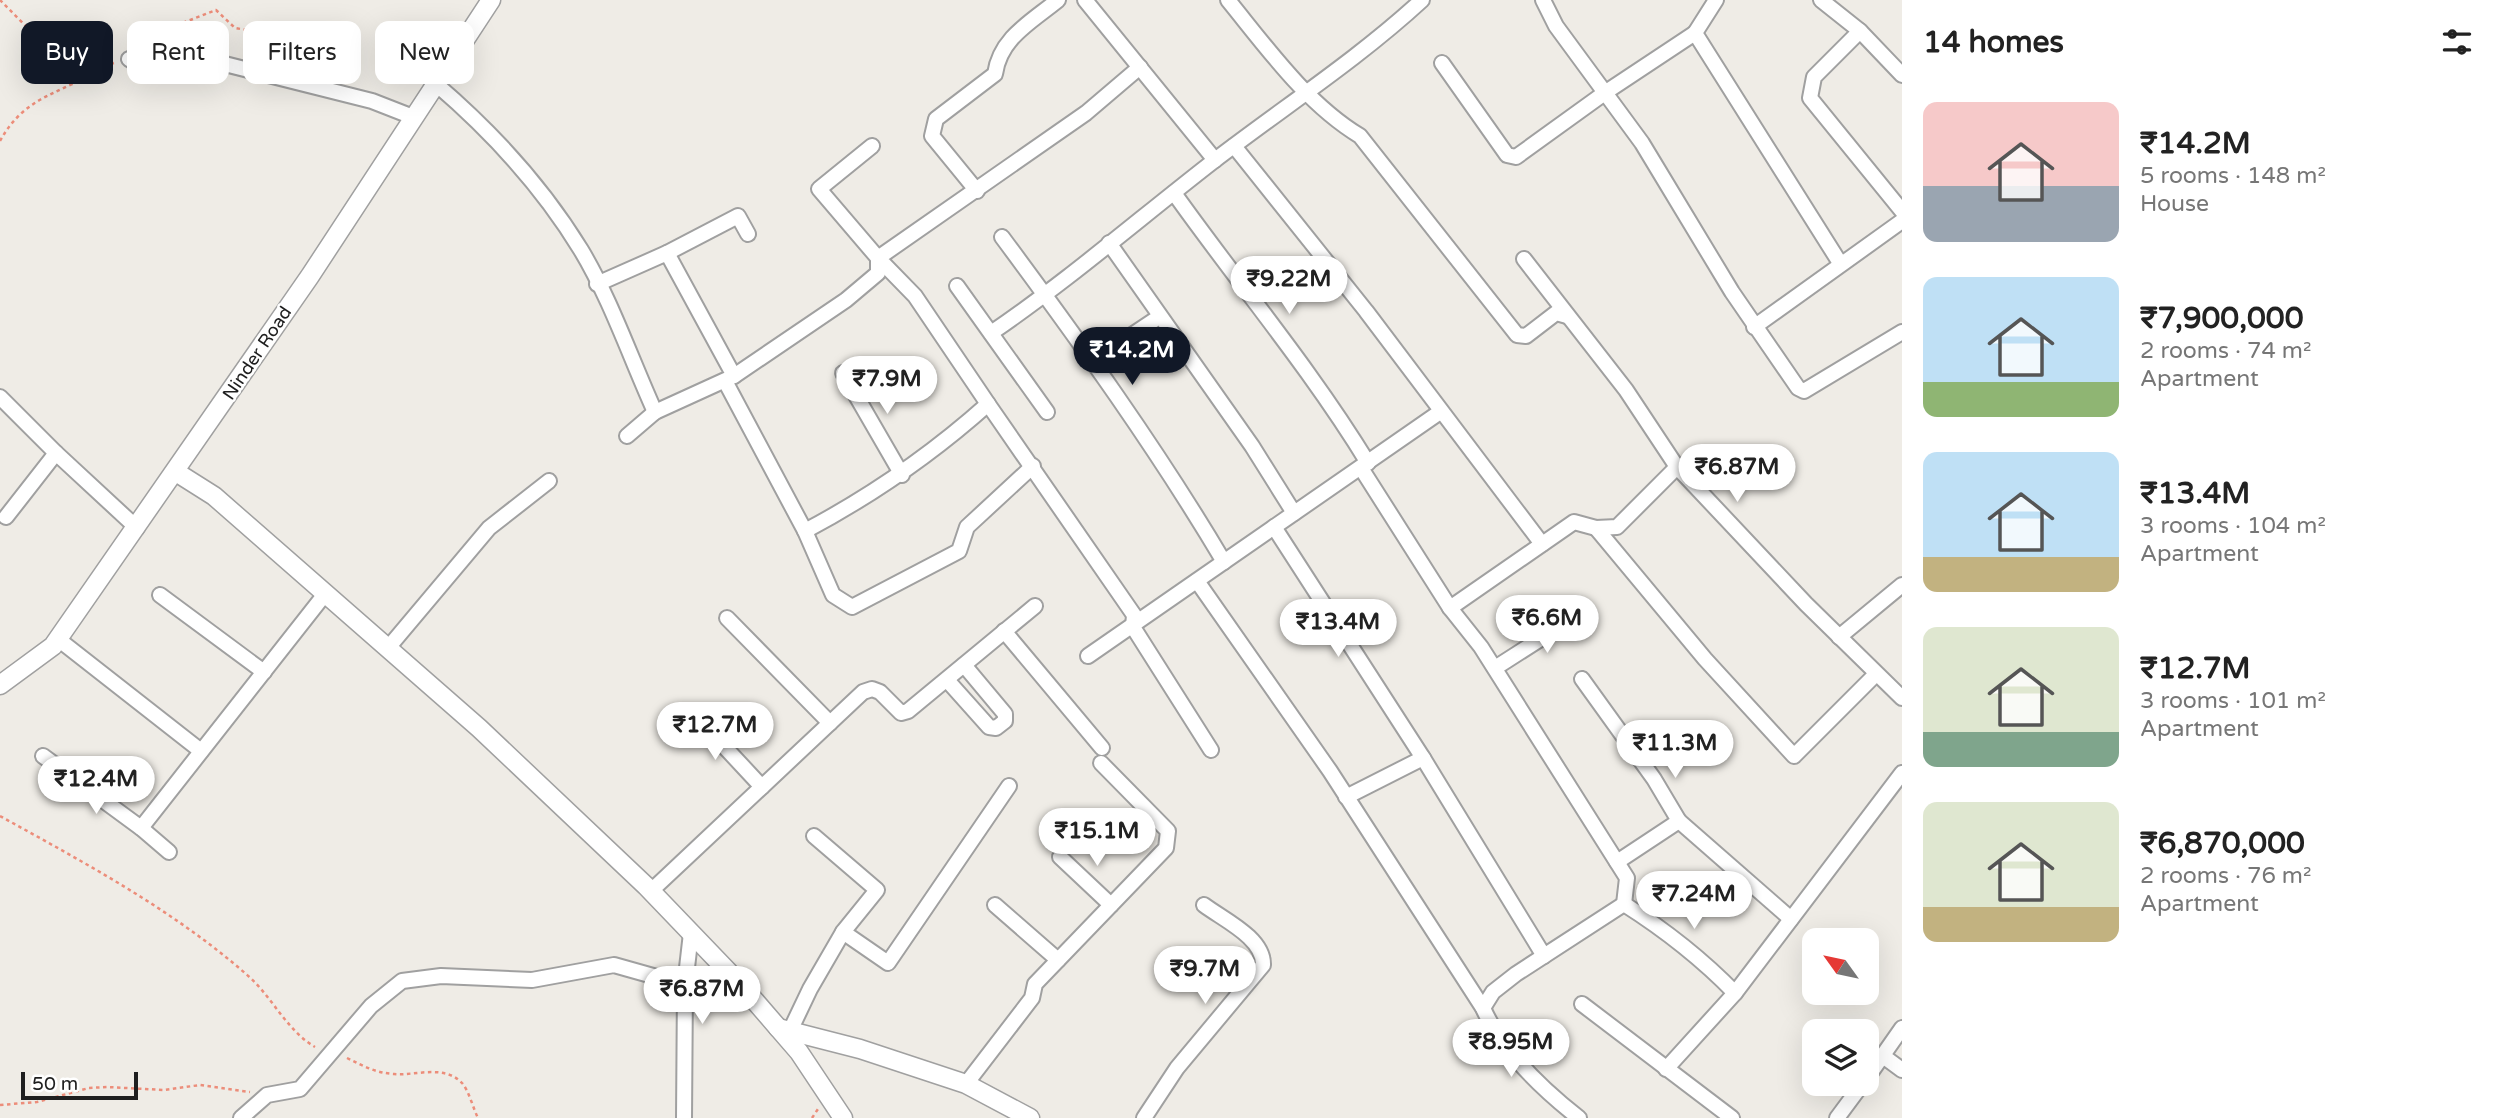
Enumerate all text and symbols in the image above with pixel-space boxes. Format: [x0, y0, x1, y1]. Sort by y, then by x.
chip: Buy [21, 21, 113, 84]
chip: Rent [127, 21, 229, 84]
chip: Filters [243, 21, 361, 84]
chip: New [375, 21, 474, 84]
icon: filters [2438, 23, 2476, 61]
text: 14 homes [1923, 24, 2064, 61]
text: ₹14.2M [2140, 125, 2251, 162]
icon: home [1979, 130, 2063, 214]
text: 5 rooms · 148 m² [2140, 162, 2326, 190]
text: House [2140, 190, 2209, 218]
pin: ₹9.22M [1232, 256, 1346, 316]
text: ₹9.22M [1247, 265, 1332, 293]
text: ₹7,900,000 [2140, 300, 2304, 337]
street label: Ninder Road [218, 302, 296, 404]
icon: home [1979, 305, 2063, 389]
pin: ₹14.2M [1075, 328, 1189, 387]
text: ₹14.2M [1090, 336, 1175, 364]
text: 2 rooms · 74 m² [2140, 337, 2311, 365]
pin: ₹7.9M [838, 356, 936, 416]
text: ₹7.9M [852, 365, 922, 393]
text: Apartment [2140, 365, 2259, 393]
pin: ₹6.87M [1680, 444, 1794, 504]
text: ₹6.87M [1695, 453, 1779, 481]
text: ₹13.4M [2140, 475, 2250, 512]
icon: home [1979, 480, 2063, 564]
text: 3 rooms · 104 m² [2140, 512, 2326, 540]
text: Apartment [2140, 540, 2259, 568]
pin: ₹6.6M [1498, 596, 1596, 655]
pin: ₹13.4M [1281, 600, 1395, 659]
text: ₹6.6M [1512, 604, 1582, 632]
text: ₹13.4M [1296, 608, 1380, 636]
text: ₹12.7M [2140, 650, 2251, 687]
icon: home [1979, 655, 2063, 739]
text: 3 rooms · 101 m² [2140, 687, 2326, 715]
pin: ₹12.7M [658, 702, 772, 762]
text: ₹12.7M [673, 711, 757, 739]
text: Apartment [2140, 715, 2259, 743]
pin: ₹11.3M [1618, 720, 1732, 780]
text: ₹11.3M [1633, 729, 1718, 757]
pin: ₹12.4M [39, 756, 153, 816]
text: ₹12.4M [54, 765, 138, 793]
pin: ₹15.1M [1040, 808, 1154, 868]
text: ₹15.1M [1055, 817, 1139, 845]
text: ₹6,870,000 [2140, 825, 2305, 862]
icon: home [1979, 830, 2063, 914]
text: 2 rooms · 76 m² [2140, 862, 2311, 890]
pin: ₹7.24M [1637, 872, 1751, 931]
text: ₹7.24M [1652, 880, 1736, 908]
text: Apartment [2140, 890, 2259, 918]
north arrow [1802, 928, 1880, 1004]
map controls [1802, 928, 1879, 1096]
pin: ₹9.7M [1156, 946, 1254, 1006]
text: ₹9.7M [1170, 955, 1240, 983]
pin: ₹6.87M [645, 967, 759, 1026]
text: ₹6.87M [660, 975, 744, 1003]
button: layers [1802, 1019, 1879, 1096]
pin: ₹8.95M [1454, 1020, 1568, 1079]
text: ₹8.95M [1469, 1028, 1554, 1056]
scale bar [21, 1069, 138, 1101]
text: 50 m [32, 1073, 78, 1095]

